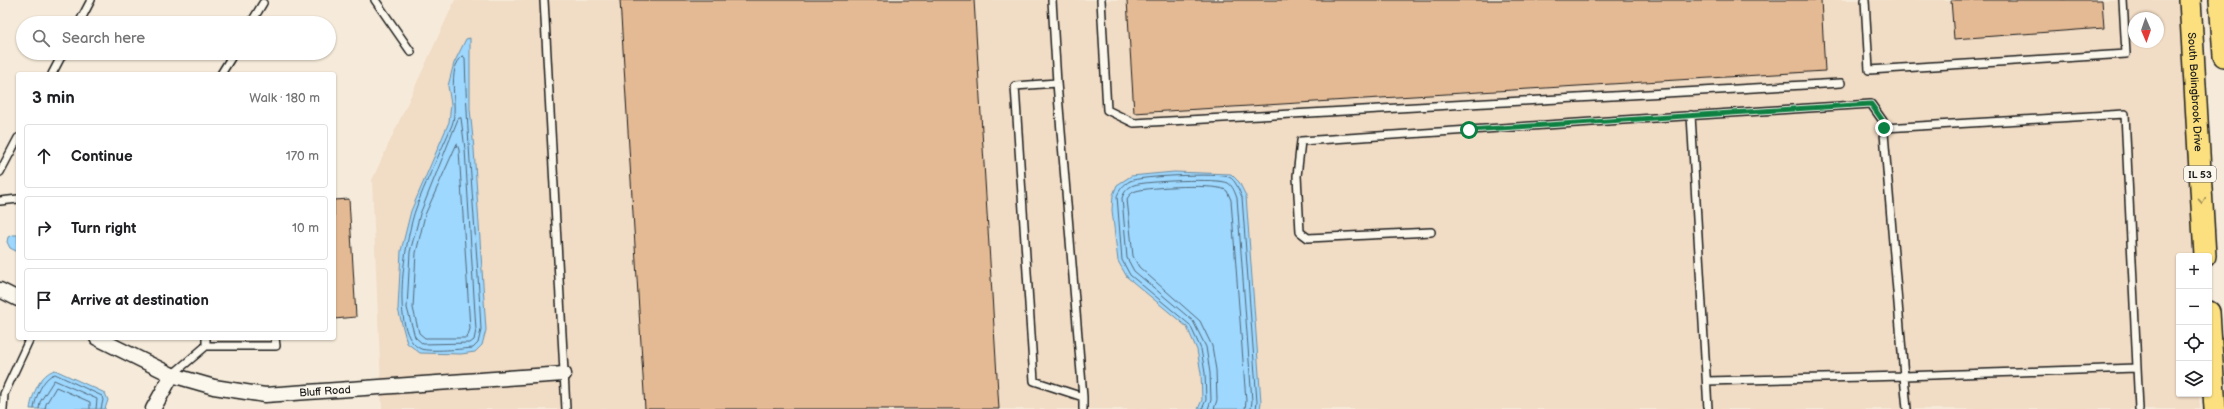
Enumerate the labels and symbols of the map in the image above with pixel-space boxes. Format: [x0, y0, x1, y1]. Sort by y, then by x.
north arrow [2128, 12, 2164, 48]
street label: South Bolingbrook Drive [2185, 32, 2205, 152]
route end [1875, 119, 1893, 137]
route start [1460, 121, 1478, 139]
road number: IL 53 [2184, 166, 2216, 182]
one-way arrow [2197, 198, 2206, 204]
street label: Bluff Road [299, 383, 351, 400]

